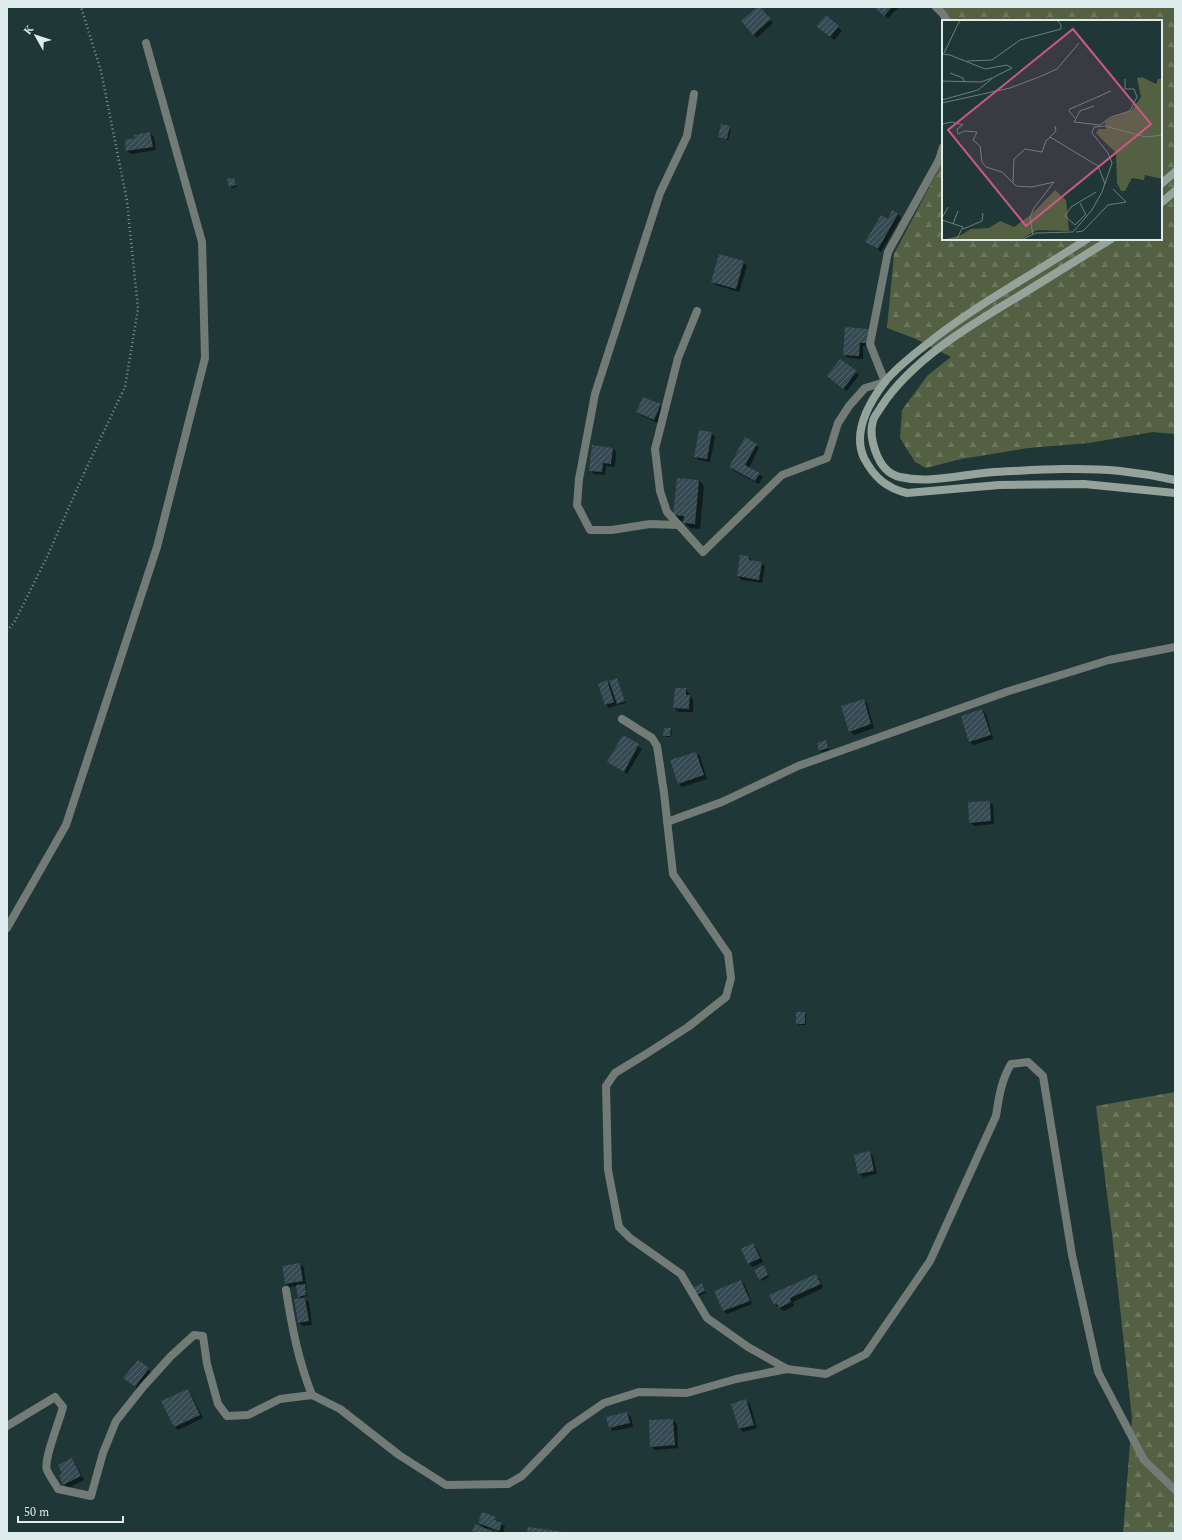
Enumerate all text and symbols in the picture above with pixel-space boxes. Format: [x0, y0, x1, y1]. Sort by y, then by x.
north arrow [16, 16, 56, 56]
inset map [942, 20, 1162, 240]
text: K [19, 21, 38, 39]
scale bar [18, 1498, 123, 1524]
text: 50 m [24, 1503, 49, 1522]

